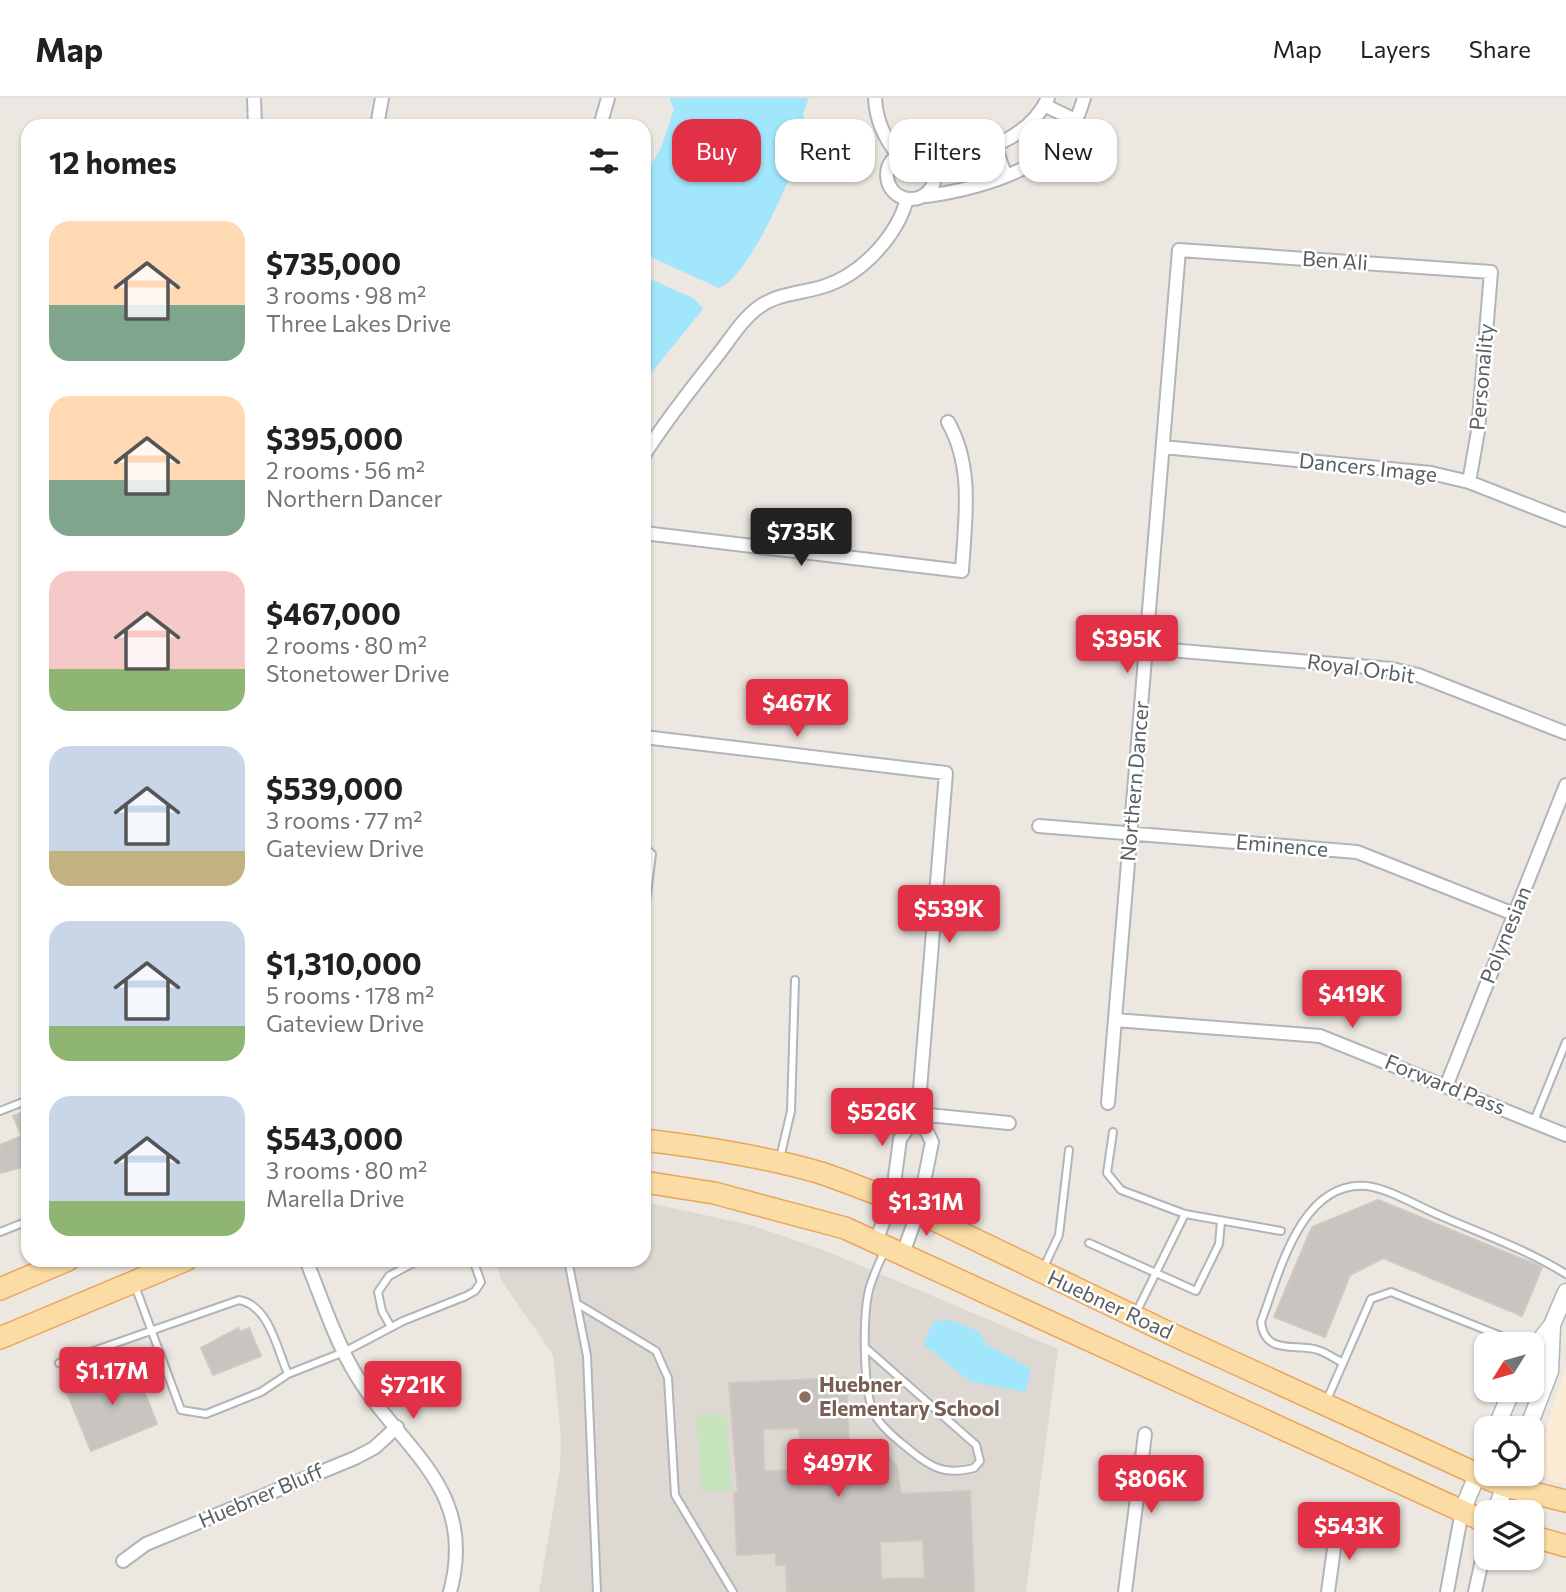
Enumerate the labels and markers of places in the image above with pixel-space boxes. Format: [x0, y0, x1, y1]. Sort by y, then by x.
pin: $735K [752, 508, 850, 568]
pin: $395K [1078, 616, 1176, 675]
pin: $467K [748, 680, 846, 739]
pin: $539K [900, 886, 998, 945]
pin: $419K [1303, 970, 1401, 1030]
pin: $526K [833, 1088, 931, 1148]
pin: $1.31M [869, 1178, 983, 1238]
pin: $1.17M [55, 1348, 169, 1407]
pin: $721K [364, 1362, 462, 1421]
place label: Huebner Elementary School [819, 1371, 1000, 1420]
marker: Huebner Elementary School [797, 1389, 813, 1405]
pin: $497K [789, 1440, 887, 1499]
pin: $806K [1102, 1456, 1200, 1515]
pin: $543K [1300, 1502, 1398, 1562]

